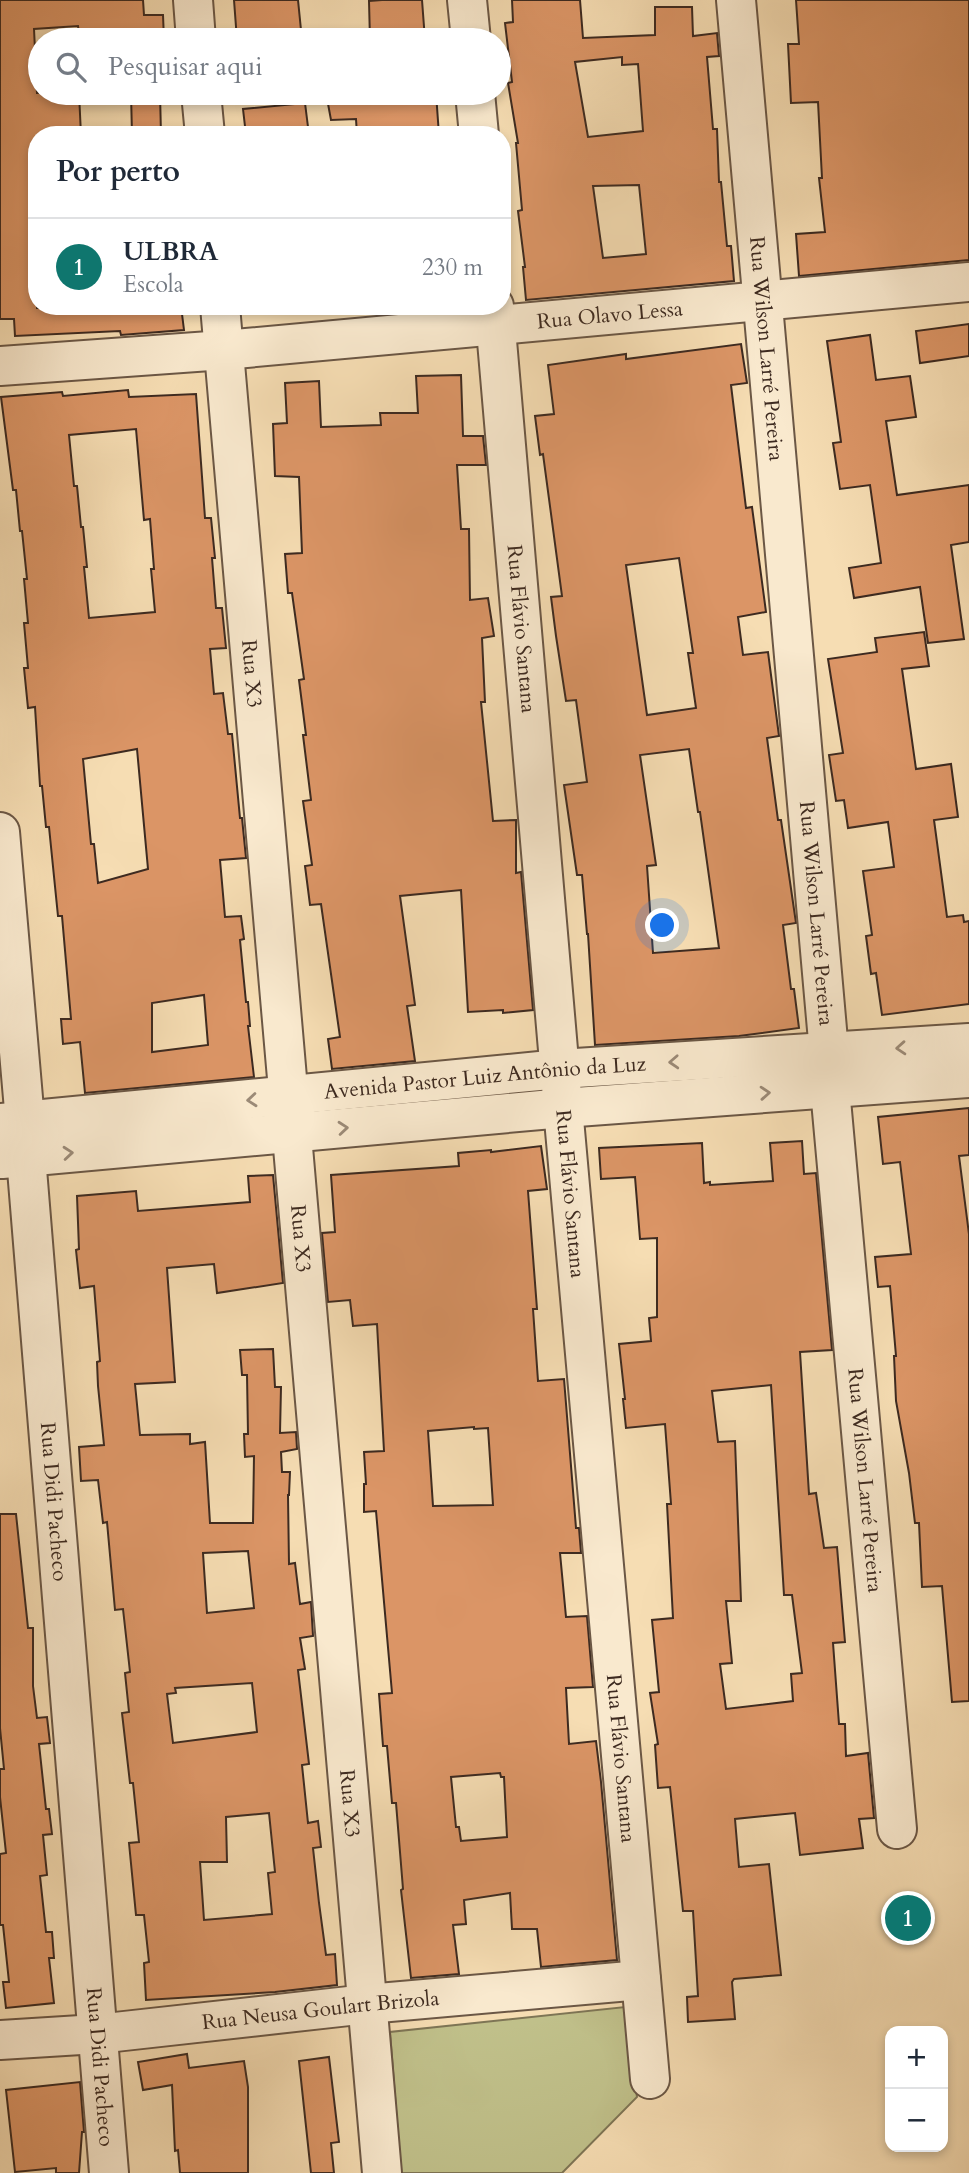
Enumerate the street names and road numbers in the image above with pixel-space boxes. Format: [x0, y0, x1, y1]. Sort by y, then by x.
street label: Rua Wilson Larré Pereira [742, 235, 791, 462]
street label: Rua Olavo Lessa [536, 294, 684, 336]
street label: Rua Flávio Santana [500, 543, 543, 714]
street label: Rua X3 [235, 638, 269, 709]
street label: Rua Wilson Larré Pereira [792, 800, 841, 1027]
street label: Avenida Pastor Luiz Antônio da Luz [323, 1049, 647, 1106]
street label: Rua Flávio Santana [549, 1108, 593, 1279]
street label: Rua X3 [284, 1203, 318, 1274]
street label: Rua Wilson Larré Pereira [841, 1367, 890, 1594]
street label: Rua Didi Pacheco [33, 1421, 75, 1582]
street label: Rua Flávio Santana [599, 1673, 643, 1844]
street label: Rua X3 [333, 1768, 367, 1839]
street label: Rua Neusa Goulart Brizola [200, 1983, 440, 2037]
street label: Rua Didi Pacheco [79, 1986, 121, 2148]

